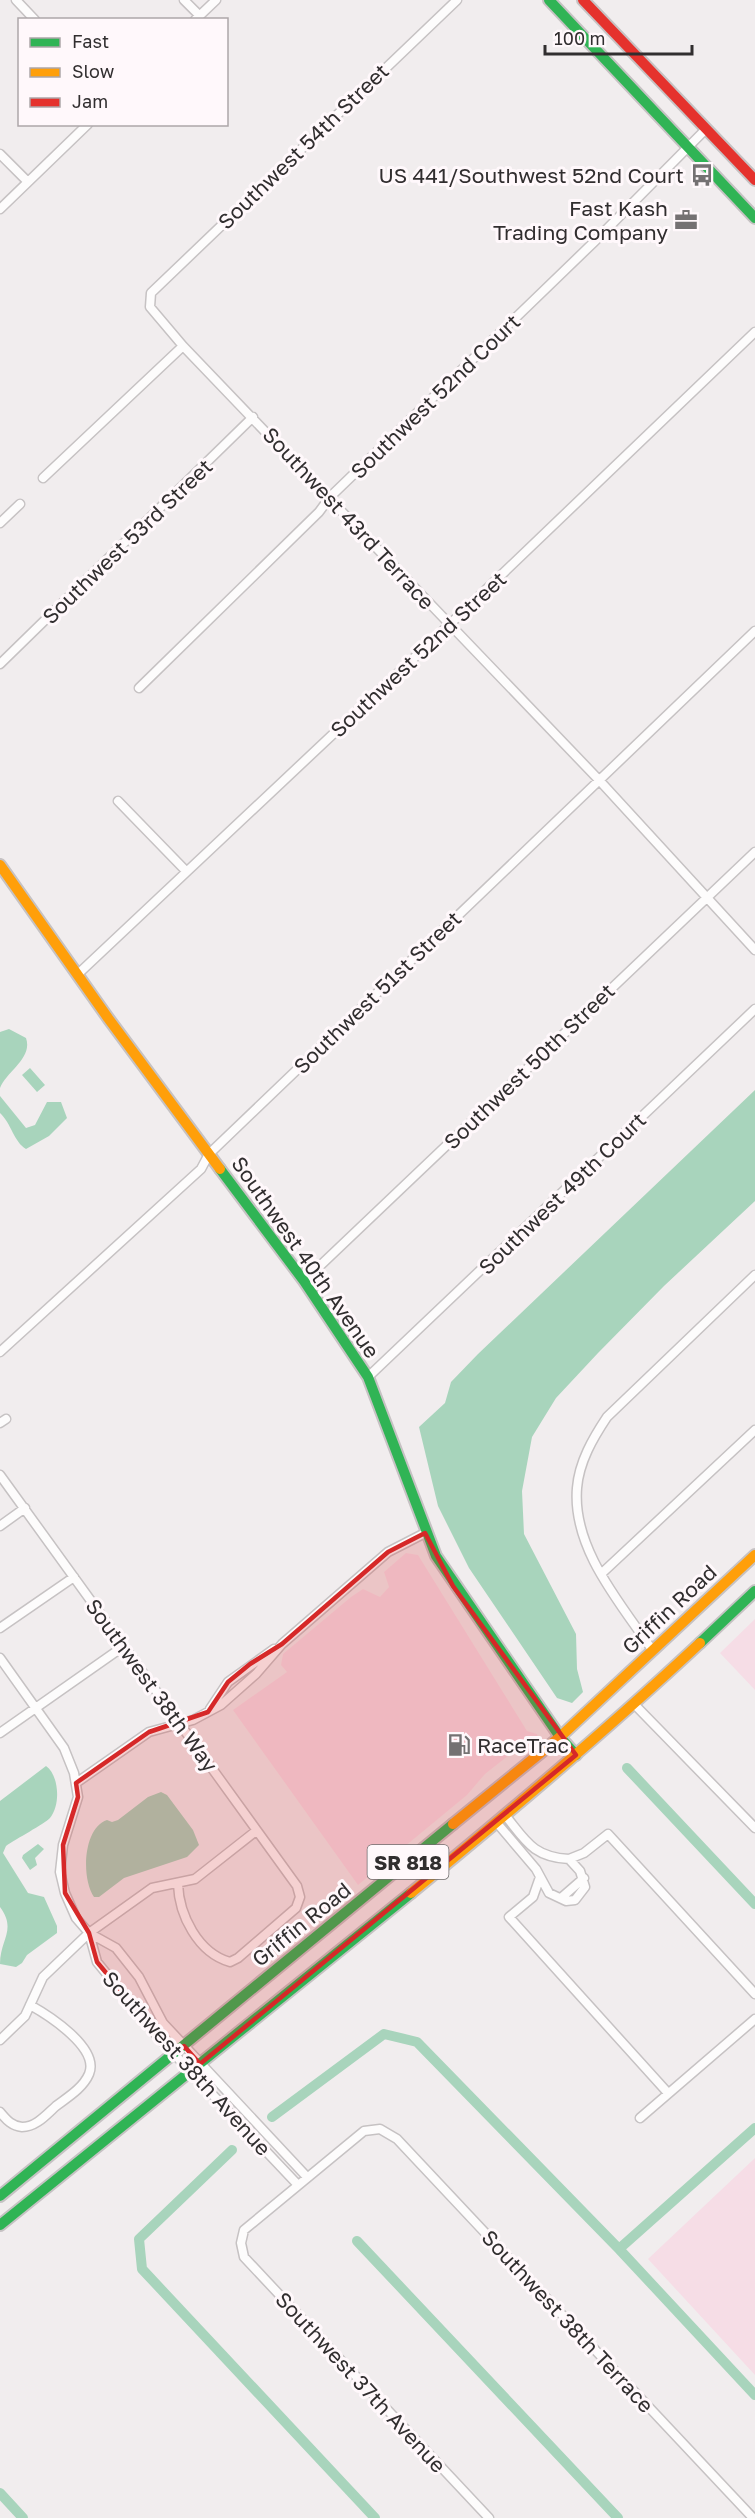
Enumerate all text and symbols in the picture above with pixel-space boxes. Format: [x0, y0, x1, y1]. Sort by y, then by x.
legend [18, 18, 228, 126]
scale bar [545, 18, 692, 56]
text: 100 m [554, 27, 605, 49]
text: Fast [72, 30, 109, 52]
street label: Southwest 54th Street [212, 58, 394, 234]
text: Slow [72, 60, 115, 82]
text: Jam [72, 90, 108, 112]
place label: US 441/Southwest 52nd Court [378, 162, 684, 188]
bus stop icon: US 441/Southwest 52nd Court [689, 162, 715, 188]
place label: Fast Kash Trading Company [493, 195, 668, 245]
office icon: Fast Kash Trading Company [673, 207, 699, 233]
street label: Southwest 52nd Court [345, 308, 525, 484]
street label: Southwest 43rd Terrace [258, 421, 440, 615]
street label: Southwest 53rd Street [37, 453, 217, 629]
street label: Southwest 52nd Street [325, 566, 511, 742]
street label: Southwest 51st Street [288, 905, 466, 1079]
street label: Southwest 50th Street [438, 978, 620, 1154]
street label: Southwest 49th Court [473, 1106, 651, 1280]
street label: Southwest 40th Avenue [226, 1151, 386, 1363]
street label: Griffin Road [616, 1559, 722, 1659]
street label: Southwest 38th Way [80, 1593, 224, 1777]
fuel station icon: RaceTrac [446, 1732, 472, 1758]
place label: RaceTrac [477, 1732, 569, 1758]
road number: SR 818 [368, 1845, 448, 1879]
street label: Griffin Road [246, 1876, 356, 1972]
street label: Southwest 38th Avenue [97, 1965, 277, 2161]
street label: Southwest 38th Terrace [477, 2224, 659, 2418]
street label: Southwest 37th Avenue [270, 2286, 452, 2478]

